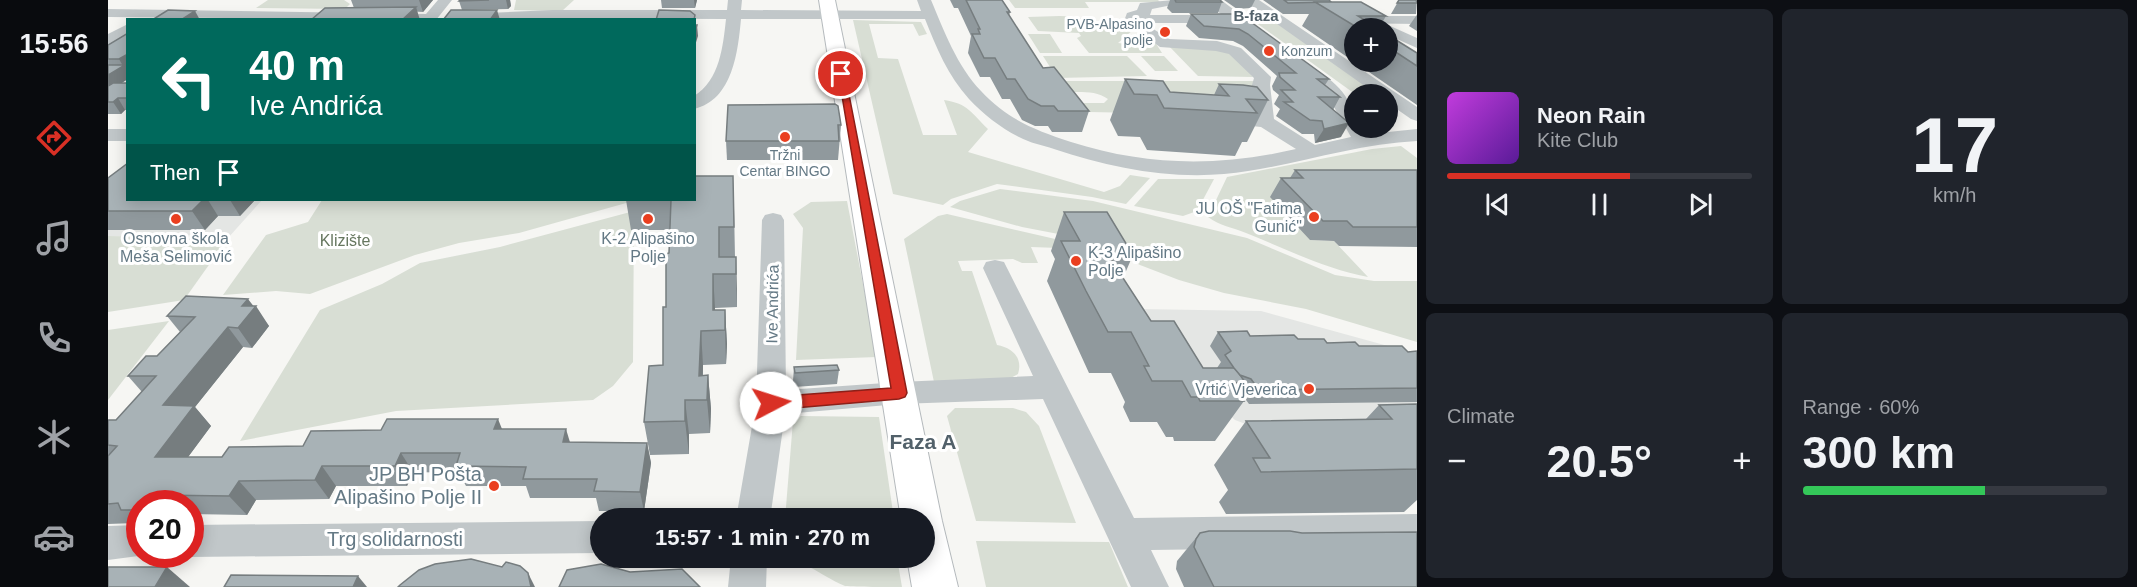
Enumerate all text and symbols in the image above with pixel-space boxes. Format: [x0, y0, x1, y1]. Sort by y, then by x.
district label: B-faza [1233, 7, 1279, 24]
place label: PVB-Alpasino polje [1067, 16, 1153, 48]
map controls [1344, 18, 1398, 138]
button: + [1344, 18, 1398, 72]
marker: PVB-Alpasino polje [1158, 25, 1172, 39]
text: 15:56 [19, 29, 89, 59]
icon: left [150, 42, 228, 120]
text: 40 m [249, 42, 345, 89]
place label: Konzum [1281, 43, 1332, 59]
marker: Konzum [1262, 44, 1276, 58]
pin [815, 48, 866, 99]
icon: arrive [824, 57, 857, 90]
button: − [1344, 84, 1398, 138]
text: Ive Andrića [249, 91, 383, 121]
text: 17 [1911, 101, 1998, 189]
text: Neon Rain [1537, 103, 1646, 128]
icon: directions [33, 117, 75, 159]
text: Kite Club [1537, 129, 1618, 151]
marker: Tržni Centar BINGO [778, 130, 792, 144]
place label: Tržni Centar BINGO [739, 147, 831, 179]
icon: arrive [212, 156, 245, 189]
text: Then [150, 160, 200, 185]
text: km/h [1933, 184, 1976, 206]
icon: previous [1481, 188, 1514, 221]
icon: pause [1583, 188, 1616, 221]
icon: next [1684, 188, 1717, 221]
place label: JU OŠ "Fatima Gunić" [1196, 199, 1302, 235]
marker: JU OŠ "Fatima Gunić" [1307, 210, 1321, 224]
marker: Osnovna škola Meša Selimović [169, 212, 183, 226]
marker: K-2 Alipašino Polje [641, 212, 655, 226]
icon: music [33, 217, 75, 259]
place label: Osnovna škola Meša Selimović [120, 230, 232, 265]
place label: K-2 Alipašino Polje [601, 230, 695, 265]
park label: Klizište [320, 232, 370, 249]
place label: K-3 Alipašino Polje [1088, 244, 1181, 279]
marker: K-3 Alipašino Polje [1069, 254, 1083, 268]
street label: Ive Andrića [763, 264, 782, 344]
icon: phone [33, 317, 75, 359]
position arrow [739, 371, 803, 435]
place label: Vrtić Vjeverica [1195, 381, 1297, 398]
marker: Vrtić Vjeverica [1302, 382, 1316, 396]
text: Range · 60% [1803, 396, 1919, 418]
text: Climate [1447, 405, 1515, 427]
icon: climate [33, 416, 75, 458]
text: 300 km [1803, 427, 1955, 478]
district label: Faza A [890, 430, 956, 453]
text: 20.5° [1546, 436, 1652, 487]
text: − [1447, 442, 1466, 479]
text: + [1732, 442, 1752, 479]
place label: JP BH Pošta Alipašino Polje II [334, 463, 483, 508]
marker: JP BH Pošta Alipašino Polje II [487, 479, 501, 493]
speed limit sign: 20 [126, 490, 204, 568]
icon: car [33, 516, 75, 558]
text: 15:57 · 1 min · 270 m [655, 525, 870, 550]
street label: Trg solidarnosti [327, 528, 463, 550]

